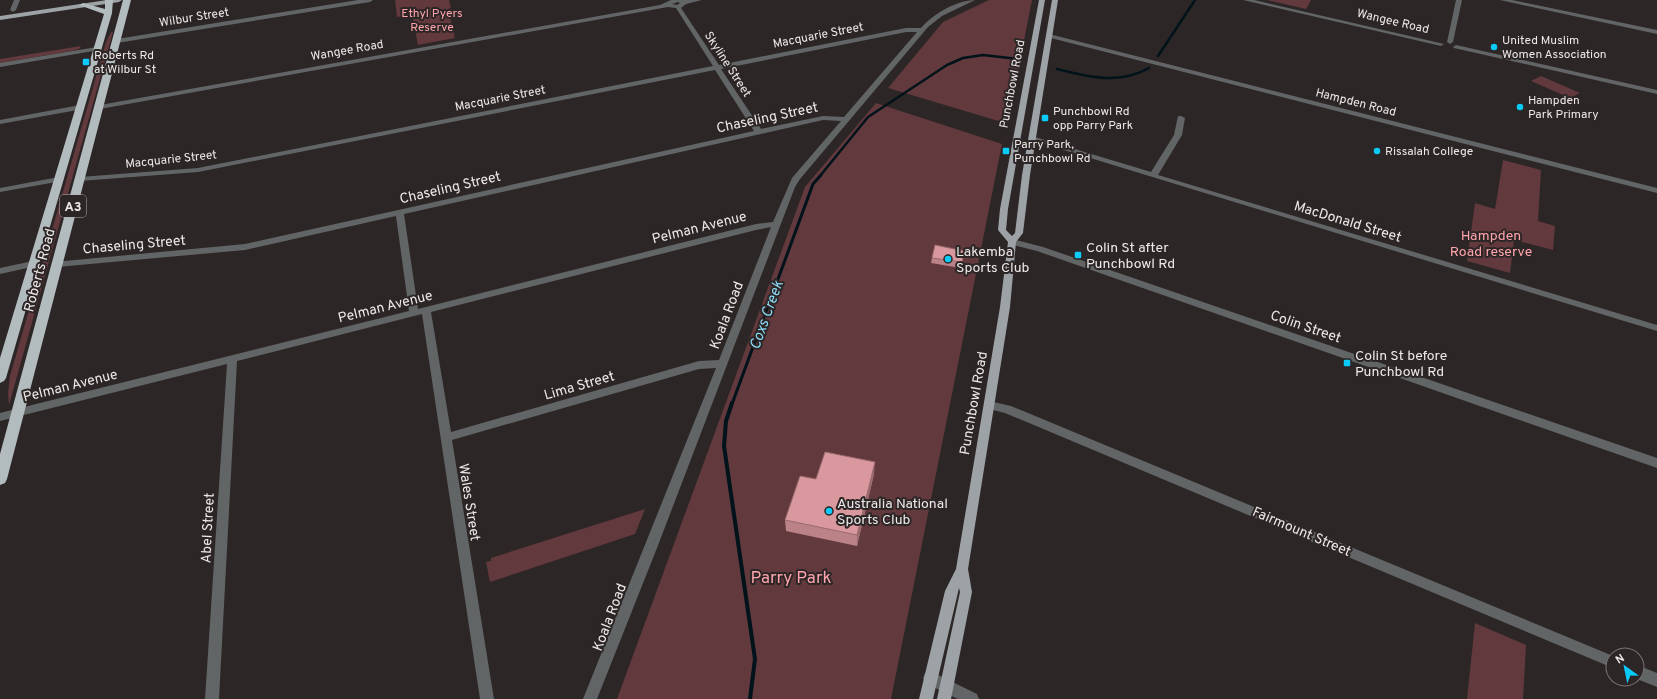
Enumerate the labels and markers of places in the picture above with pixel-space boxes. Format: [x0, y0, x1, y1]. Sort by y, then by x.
place label: United Muslim Women Association [1502, 33, 1607, 63]
marker: United Muslim Women Association [1489, 42, 1499, 52]
place label: Roberts Rd at Wilbur St [94, 48, 156, 78]
marker: Roberts Rd at Wilbur St [81, 57, 91, 67]
place label: Hampden Park Primary [1528, 93, 1599, 123]
marker: Hampden Park Primary [1515, 102, 1525, 112]
place label: Punchbowl Rd opp Parry Park [1053, 104, 1133, 134]
marker: Punchbowl Rd opp Parry Park [1040, 113, 1050, 123]
place label: Parry Park, Punchbowl Rd [1014, 137, 1090, 167]
place label: Rissalah College [1385, 144, 1473, 160]
marker: Parry Park, Punchbowl Rd [1001, 146, 1011, 156]
marker: Rissalah College [1372, 146, 1382, 156]
place label: Colin St after Punchbowl Rd [1086, 240, 1175, 273]
place label: Lakemba Sports Club [956, 244, 1030, 277]
marker: Colin St after Punchbowl Rd [1073, 250, 1083, 260]
marker: Lakemba Sports Club [943, 254, 953, 264]
place label: Colin St before Punchbowl Rd [1355, 348, 1447, 381]
marker: Colin St before Punchbowl Rd [1342, 358, 1352, 368]
place label: Australia National Sports Club [837, 496, 948, 529]
marker: Australia National Sports Club [824, 506, 834, 516]

